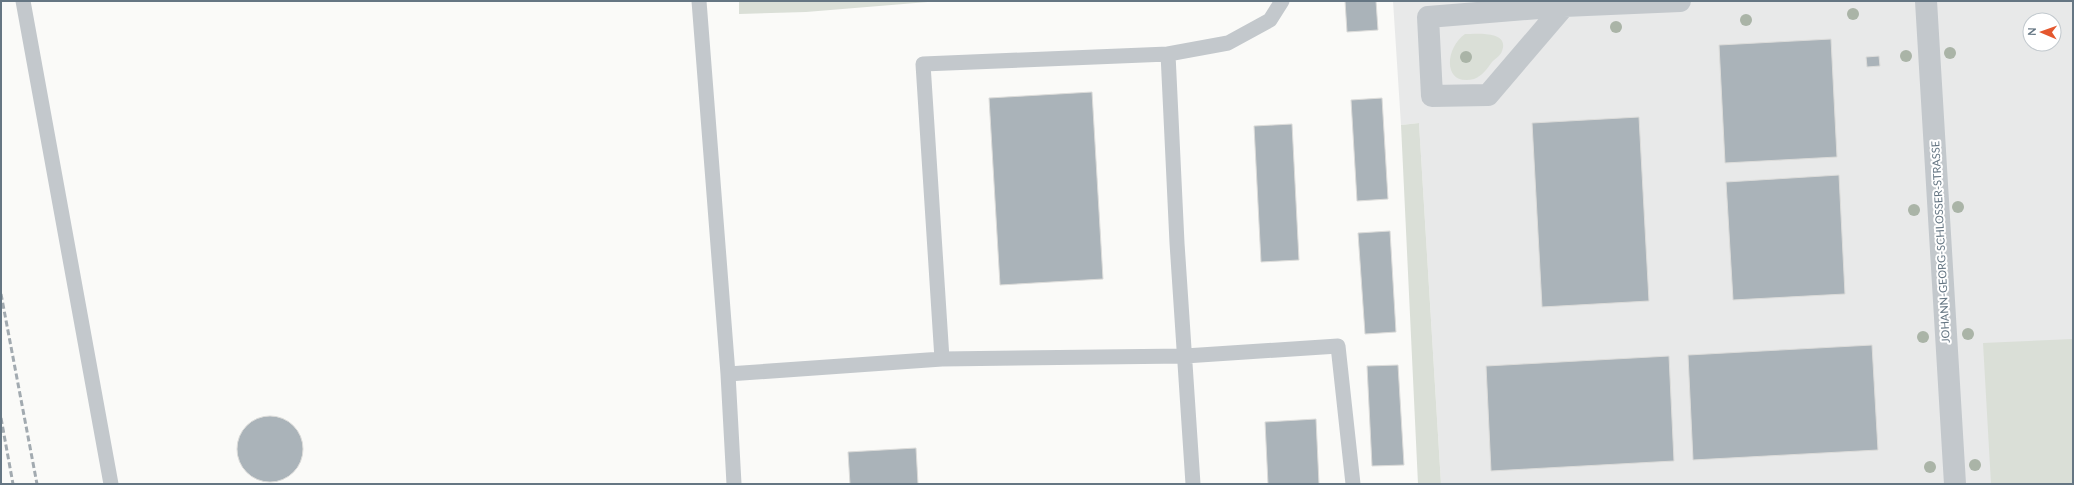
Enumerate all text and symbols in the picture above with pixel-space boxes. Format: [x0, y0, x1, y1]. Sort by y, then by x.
north arrow [2022, 12, 2062, 52]
text: N [2025, 27, 2038, 36]
street label: JOHANN-GEORG-SCHLOSSER-STRASSE [1928, 141, 1952, 343]

